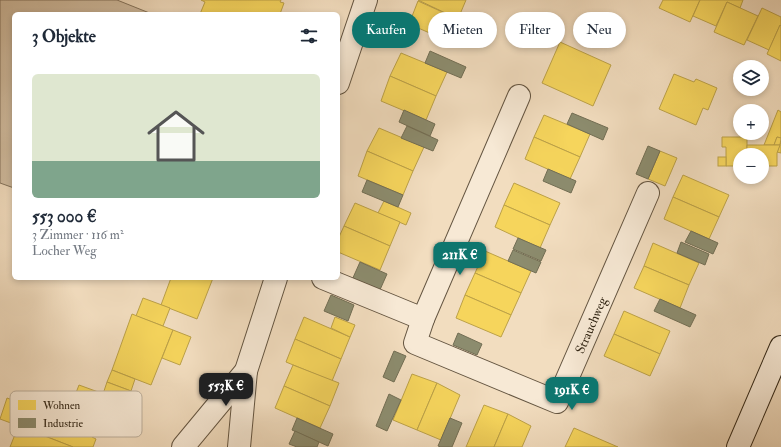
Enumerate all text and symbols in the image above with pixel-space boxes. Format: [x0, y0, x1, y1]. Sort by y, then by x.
chip: Kaufen [352, 12, 420, 48]
chip: Mieten [428, 12, 497, 48]
chip: Filter [505, 12, 565, 48]
chip: Neu [573, 12, 626, 48]
icon: filters [298, 25, 320, 47]
text: 3 Objekte [32, 26, 96, 47]
map controls [733, 60, 769, 184]
button: layers [733, 60, 769, 96]
icon: home [140, 100, 212, 172]
button: + [733, 104, 769, 140]
button: − [733, 148, 769, 184]
text: 553 000 € [32, 206, 97, 227]
text: 3 Zimmer · 116 m² [32, 227, 124, 243]
pin: 211K € [427, 242, 493, 276]
text: Locher Weg [32, 243, 97, 259]
text: 211K € [442, 247, 478, 263]
street label: Strauchweg [572, 294, 611, 356]
pin: 553K € [193, 373, 259, 407]
pin: 191K € [539, 377, 605, 411]
text: 553K € [208, 378, 244, 394]
text: 191K € [554, 382, 590, 398]
legend [10, 391, 142, 437]
text: Wohnen [42, 399, 80, 412]
text: Industrie [43, 417, 84, 430]

